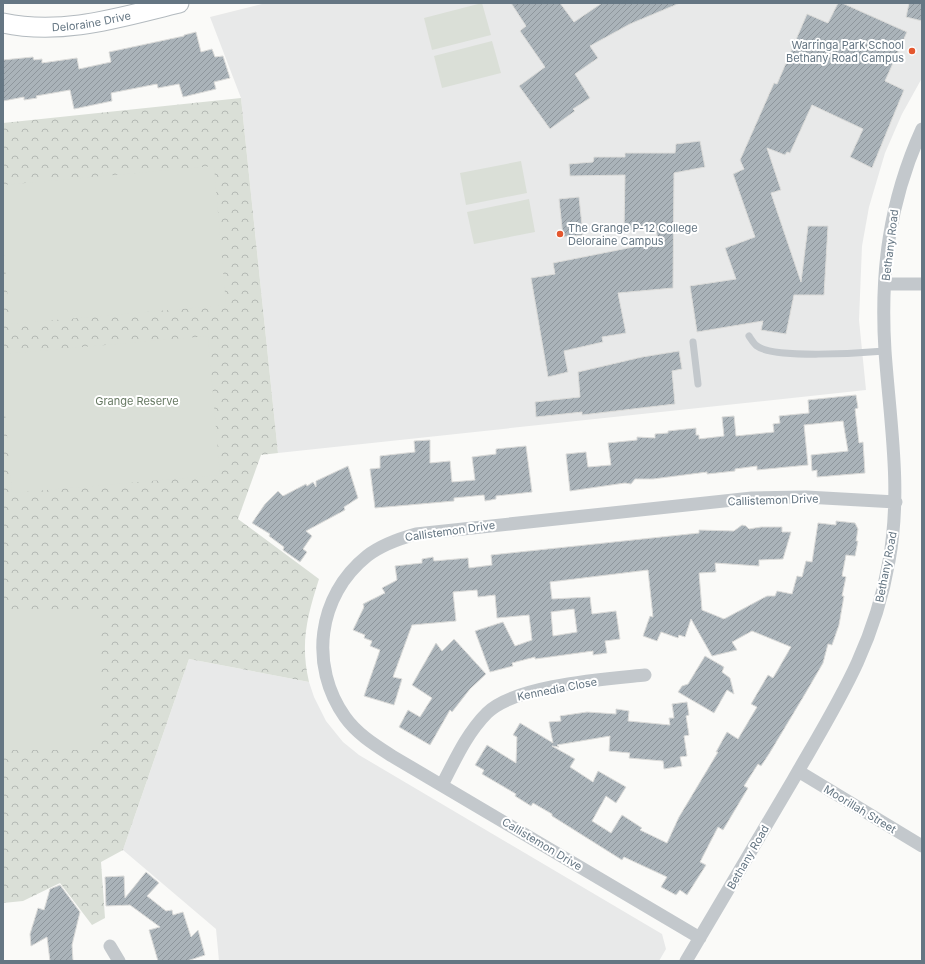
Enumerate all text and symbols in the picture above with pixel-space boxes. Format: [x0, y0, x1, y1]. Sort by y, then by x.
street label: Deloraine Drive [51, 8, 132, 34]
place label: Warringa Park School Bethany Road Campus [786, 38, 904, 65]
marker: Warringa Park School Bethany Road Campus [907, 46, 917, 56]
street label: Bethany Road [879, 208, 901, 282]
place label: The Grange P-12 College Deloraine Campus [568, 221, 698, 248]
marker: The Grange P-12 College Deloraine Campus [555, 229, 565, 239]
park label: Grange Reserve [95, 394, 179, 408]
street label: Callistemon Drive [727, 491, 819, 509]
street label: Callistemon Drive [404, 518, 496, 544]
street label: Bethany Road [872, 530, 900, 604]
street label: Kennedia Close [516, 674, 598, 704]
street label: Moorillah Street [821, 782, 899, 836]
street label: Callistemon Drive [499, 815, 585, 873]
street label: Bethany Road [724, 822, 772, 892]

